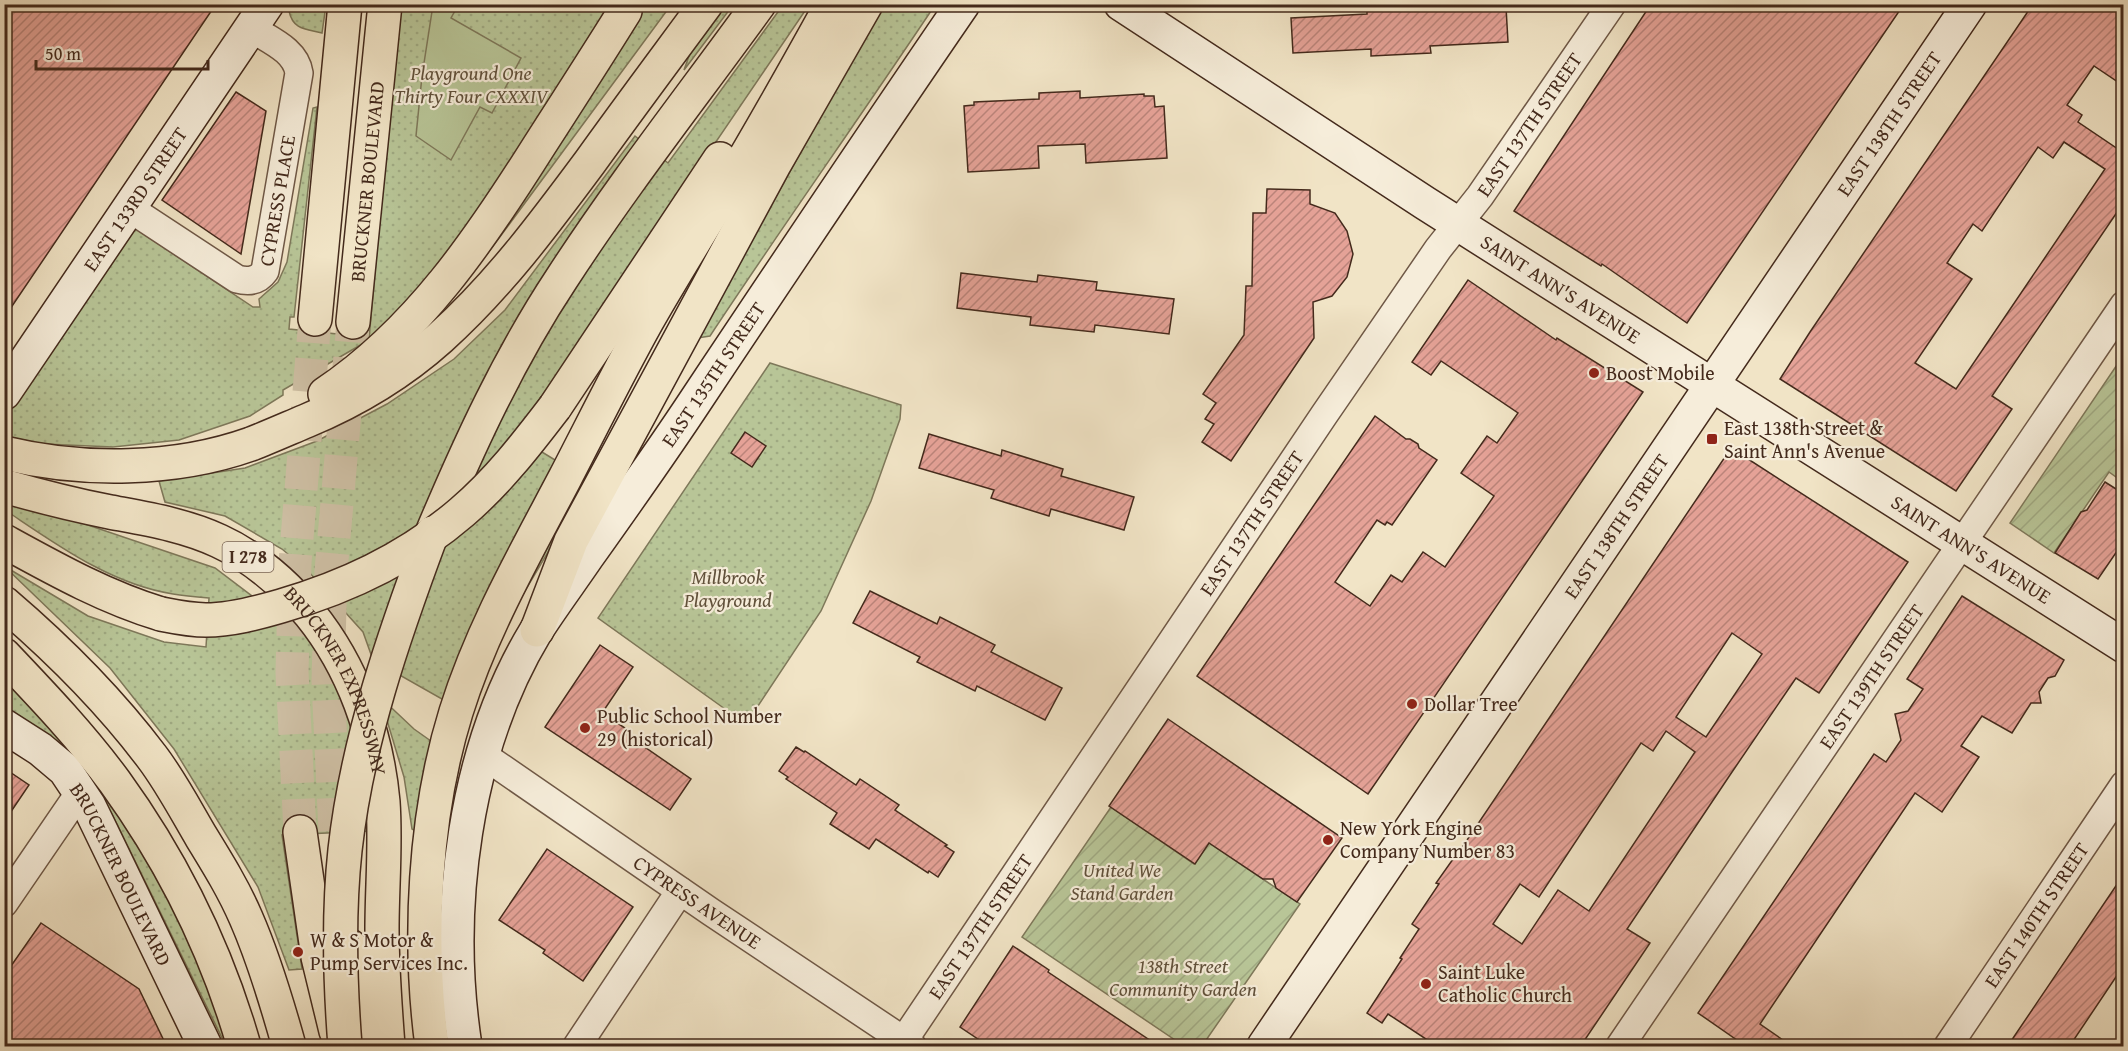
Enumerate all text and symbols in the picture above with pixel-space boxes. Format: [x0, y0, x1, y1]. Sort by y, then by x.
scale bar [36, 33, 208, 71]
text: 50 m [45, 40, 81, 67]
street label: EAST 138TH STREET [1829, 45, 1948, 202]
street label: EAST 137TH STREET [1469, 46, 1589, 202]
park label: Playground One Thirty Four CXXXIV [394, 58, 549, 110]
street label: BRUCKNER BOULEVARD [342, 80, 391, 283]
street label: EAST 133RD STREET [75, 121, 194, 277]
street label: CYPRESS PLACE [251, 133, 302, 268]
street label: SAINT ANN'S AVENUE [1475, 227, 1647, 350]
street label: EAST 135TH STREET [654, 296, 772, 453]
place label: Boost Mobile [1606, 358, 1715, 387]
marker: Boost Mobile [1587, 366, 1601, 380]
place label: East 138th Street & Saint Ann's Avenue [1724, 413, 1885, 465]
marker: East 138th Street & Saint Ann's Avenue [1705, 432, 1719, 446]
street label: EAST 137TH STREET [1192, 444, 1310, 601]
street label: EAST 138TH STREET [1556, 448, 1675, 604]
street label: SAINT ANN'S AVENUE [1886, 487, 2057, 610]
road number: I 278 [222, 542, 274, 572]
park label: Millbrook Playground [683, 562, 772, 614]
street label: BRUCKNER EXPRESSWAY [278, 579, 394, 777]
street label: EAST 139TH STREET [1811, 598, 1931, 754]
place label: Dollar Tree [1424, 689, 1518, 718]
marker: Dollar Tree [1405, 697, 1419, 711]
place label: Public School Number 29 (historical) [597, 701, 782, 753]
marker: Public School Number 29 (historical) [578, 721, 592, 735]
street label: BRUCKNER BOULEVARD [63, 777, 179, 971]
place label: New York Engine Company Number 83 [1340, 813, 1515, 865]
marker: New York Engine Company Number 83 [1321, 833, 1335, 847]
street label: EAST 140TH STREET [1977, 836, 2095, 993]
street label: CYPRESS AVENUE [628, 848, 767, 956]
street label: EAST 137TH STREET [921, 848, 1039, 1005]
park label: United We Stand Garden [1070, 855, 1174, 907]
place label: W & S Motor & Pump Services Inc. [310, 925, 468, 977]
marker: W & S Motor & Pump Services Inc. [291, 945, 305, 959]
park label: 138th Street Community Garden [1109, 951, 1257, 1003]
place label: Saint Luke Catholic Church [1438, 957, 1572, 1009]
marker: Saint Luke Catholic Church [1419, 977, 1433, 991]

